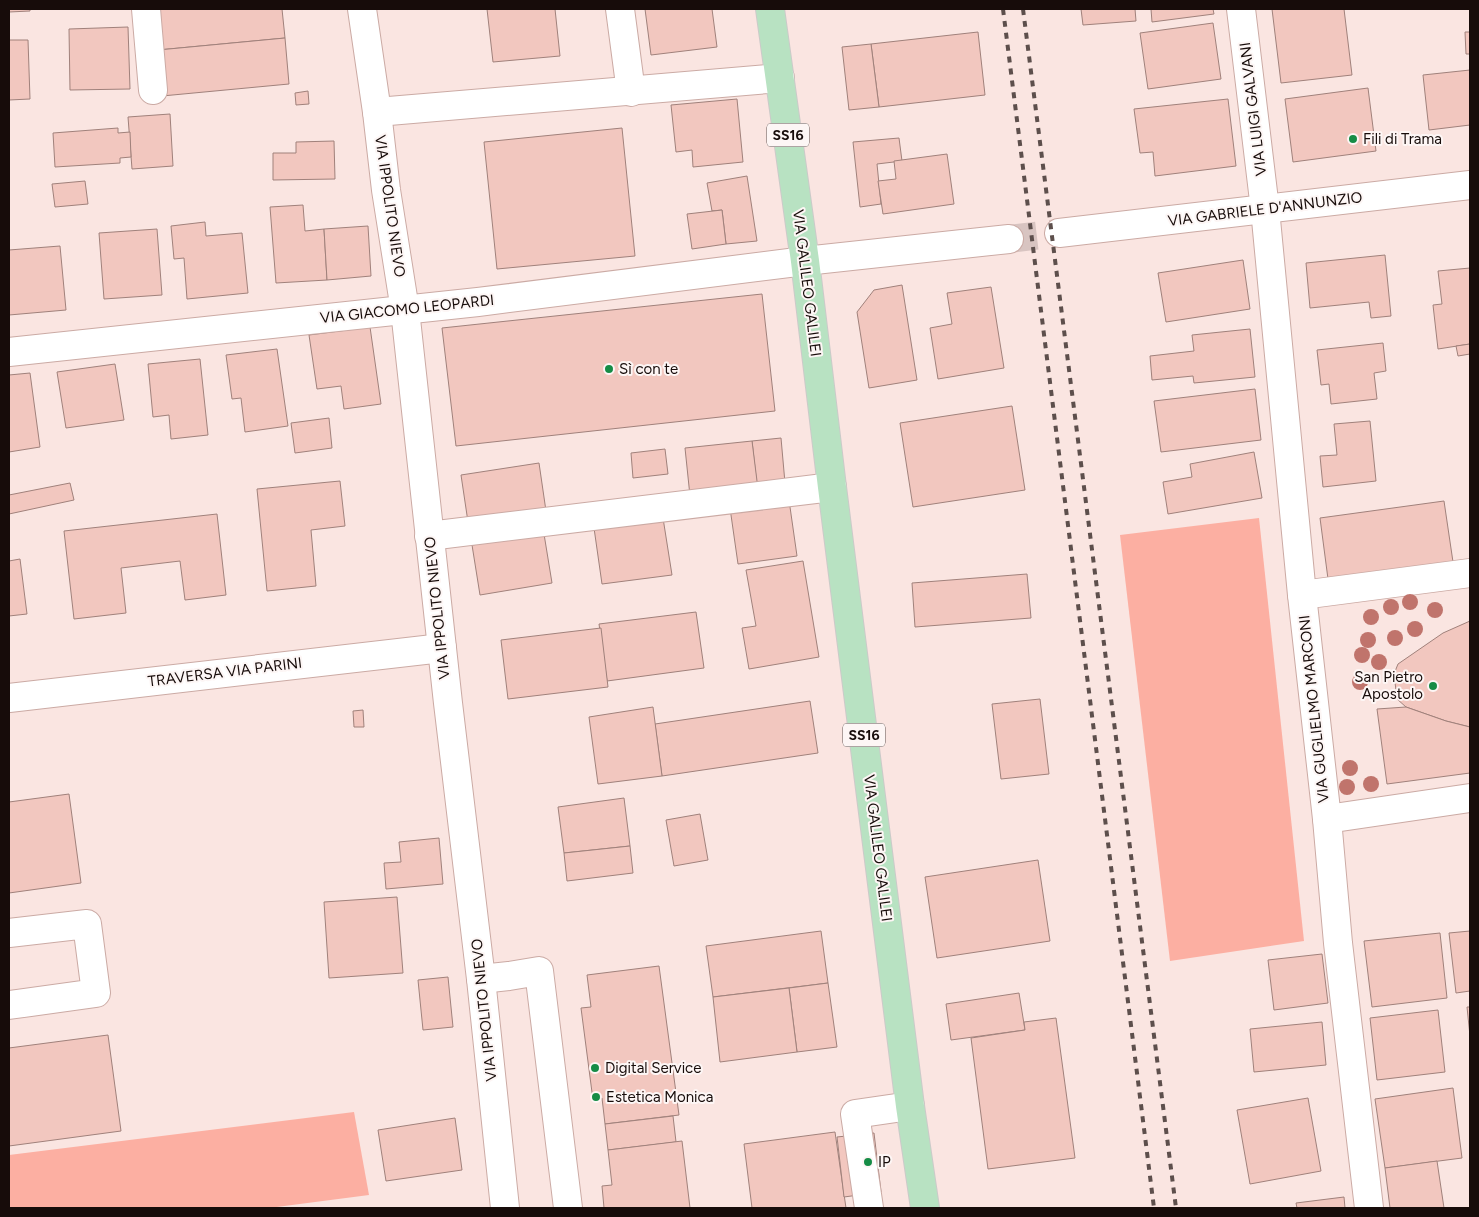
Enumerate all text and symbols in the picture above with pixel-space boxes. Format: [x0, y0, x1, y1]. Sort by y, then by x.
street label: VIA LUIGI GALVANI [1236, 41, 1270, 177]
road number: SS16 [767, 124, 809, 146]
place label: Fili di Trama [1363, 130, 1442, 148]
marker: Fili di Trama [1347, 133, 1359, 145]
street label: VIA IPPOLITO NIEVO [371, 134, 409, 278]
street label: VIA GABRIELE D'ANNUNZIO [1167, 188, 1363, 230]
street label: VIA GALILEO GALILEI [789, 209, 825, 357]
street label: VIA GIACOMO LEOPARDI [319, 291, 495, 327]
place label: Sì con te [619, 360, 678, 378]
marker: Sì con te [603, 363, 615, 375]
street label: VIA IPPOLITO NIEVO [421, 536, 453, 680]
street label: VIA GUGLIELMO MARCONI [1295, 614, 1333, 804]
street label: TRAVERSA VIA PARINI [147, 654, 303, 690]
place label: San Pietro Apostolo [1354, 668, 1423, 703]
marker: San Pietro Apostolo [1427, 680, 1439, 692]
road number: SS16 [843, 724, 885, 746]
street label: VIA GALILEO GALILEI [860, 774, 896, 922]
street label: VIA IPPOLITO NIEVO [468, 938, 500, 1082]
place label: Digital Service [605, 1059, 701, 1077]
marker: Digital Service [589, 1062, 601, 1074]
place label: Estetica Monica [606, 1088, 713, 1106]
marker: Estetica Monica [590, 1091, 602, 1103]
place label: IP [878, 1153, 891, 1171]
marker: IP [862, 1156, 874, 1168]

